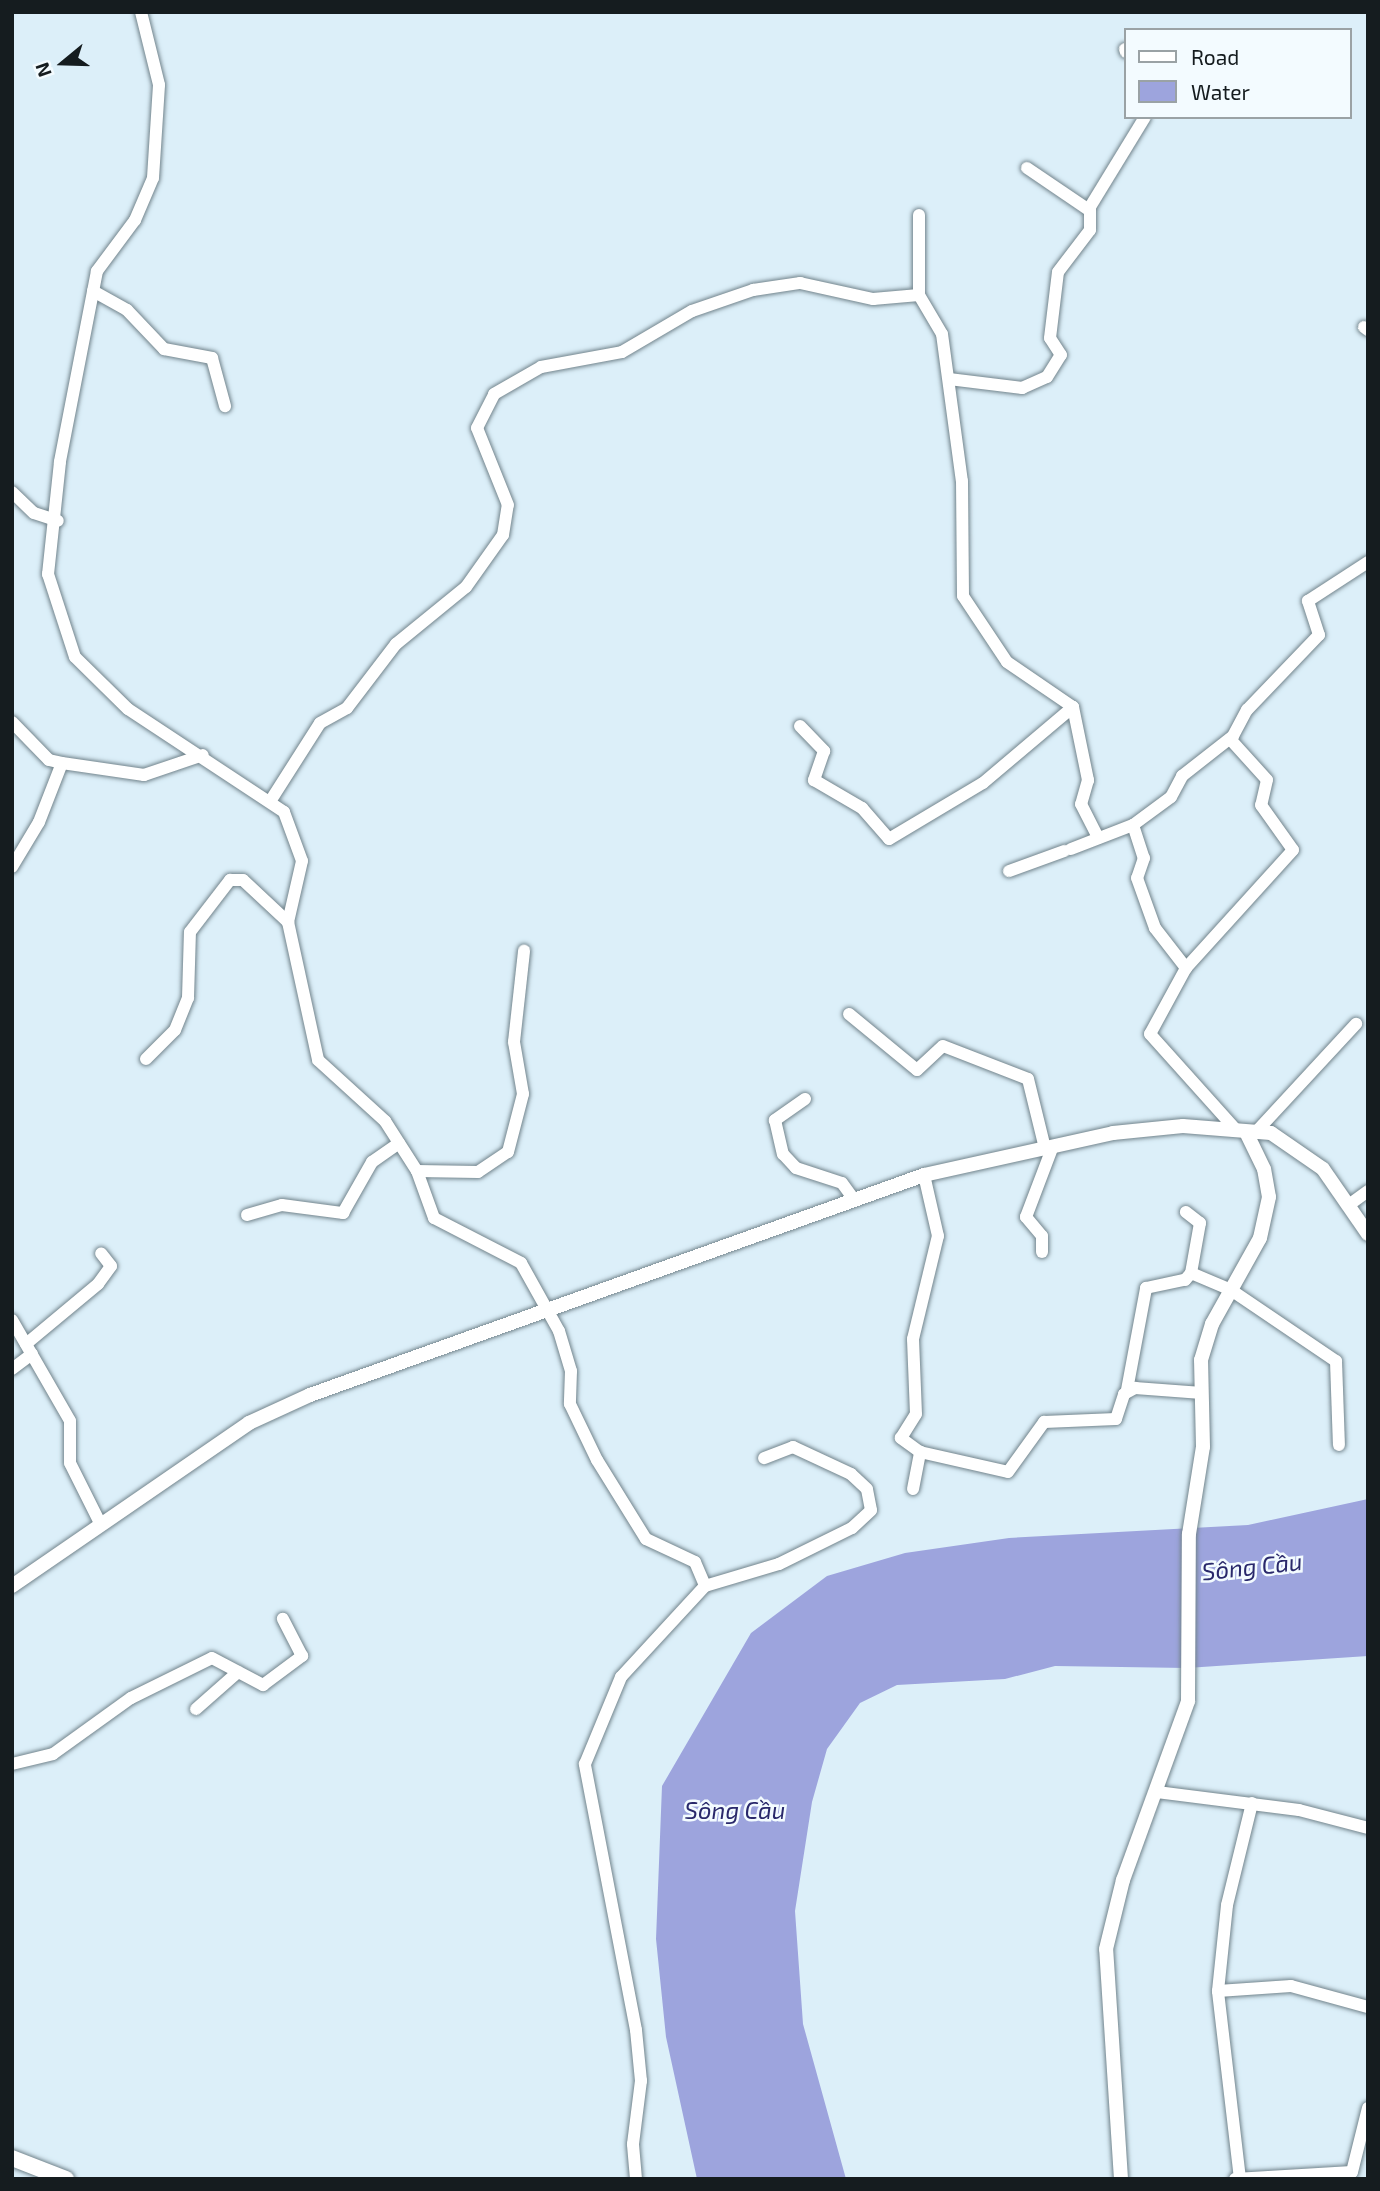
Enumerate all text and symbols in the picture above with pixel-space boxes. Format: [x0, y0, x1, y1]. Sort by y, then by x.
north arrow [28, 28, 98, 98]
legend [1124, 28, 1352, 119]
text: Road [1191, 44, 1239, 69]
text: N [30, 60, 56, 80]
text: Water [1191, 79, 1250, 104]
water label: Sông Cầu [1200, 1546, 1304, 1586]
water label: Sông Cầu [685, 1796, 785, 1824]

